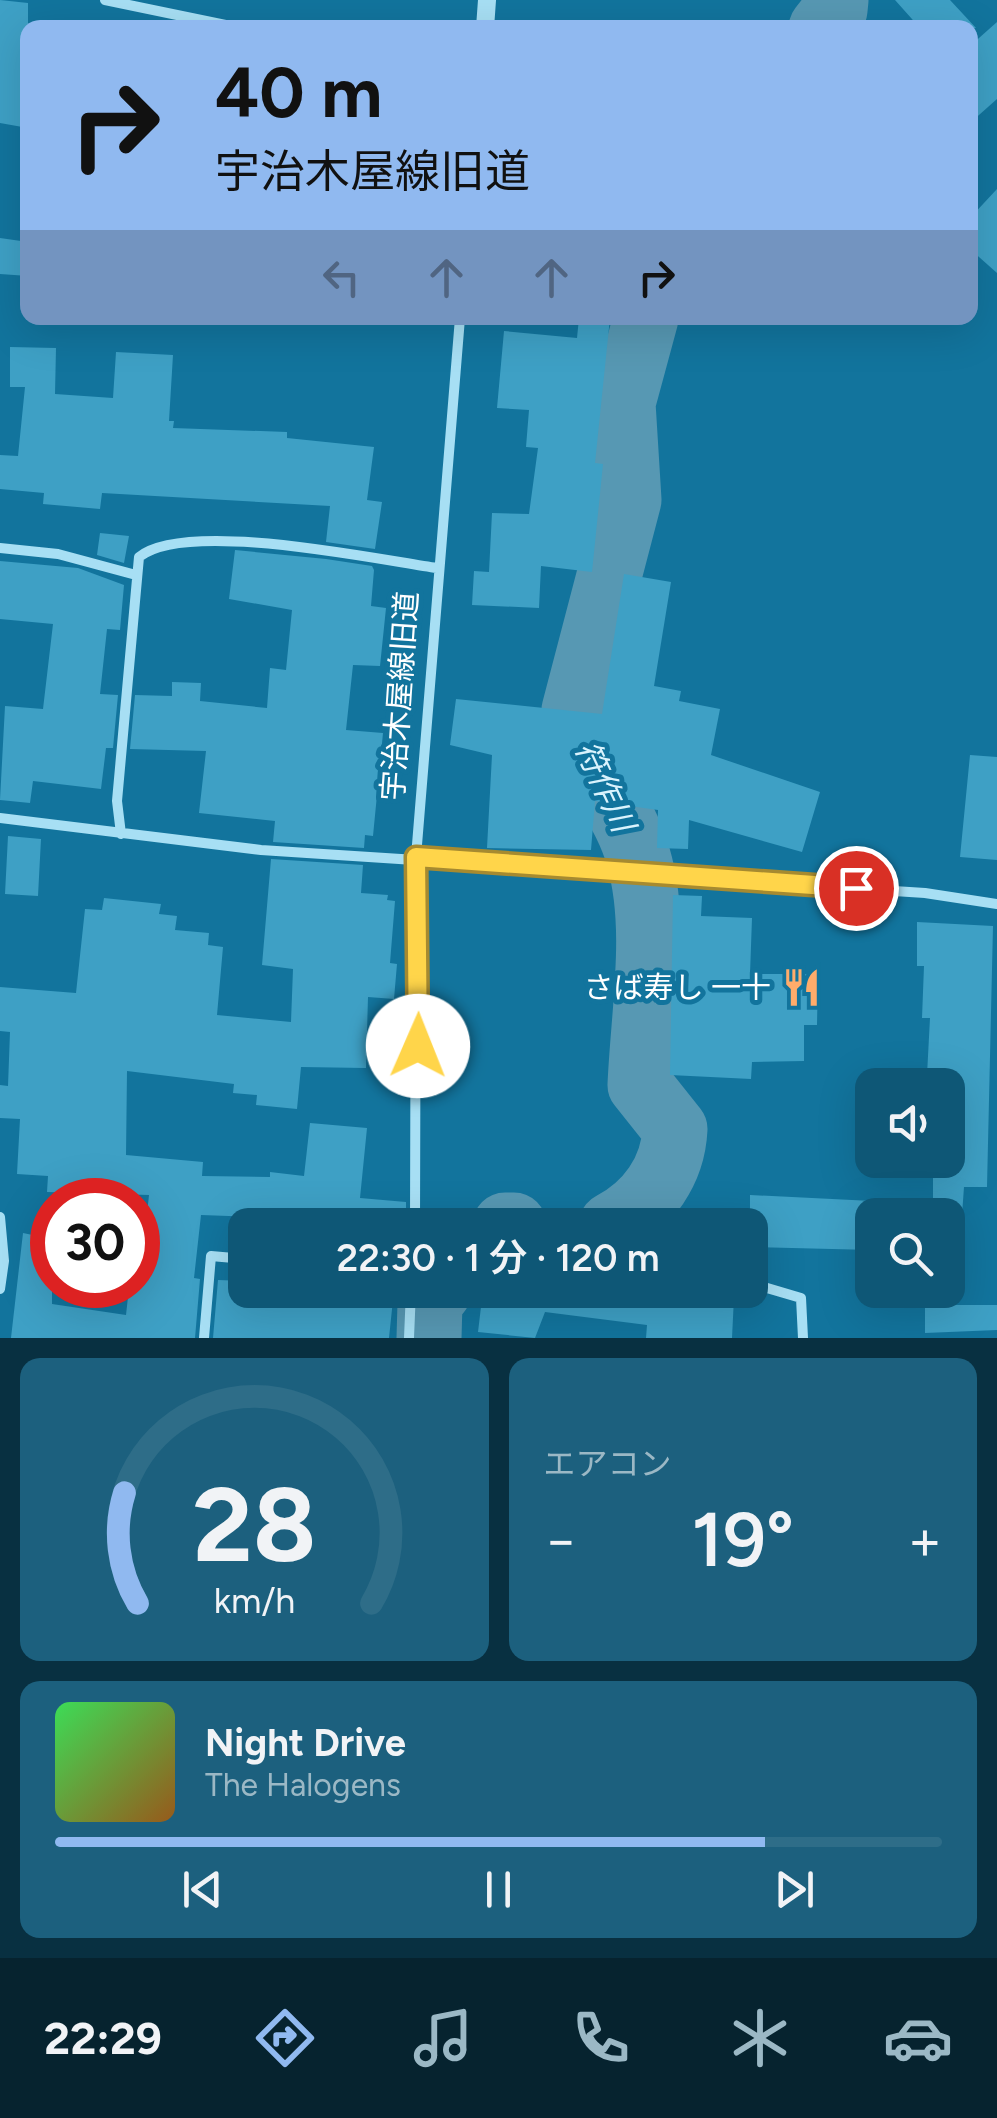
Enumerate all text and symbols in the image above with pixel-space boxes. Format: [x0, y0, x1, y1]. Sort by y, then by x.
text: 40 m [215, 50, 382, 135]
icon: right [50, 60, 180, 190]
text: 宇治木屋線旧道 [215, 144, 530, 198]
icon: left [314, 250, 369, 305]
icon: ahead [419, 250, 474, 305]
icon: ahead [524, 250, 579, 305]
icon: right [629, 250, 684, 305]
street label: 宇治木屋線旧道 [374, 590, 425, 802]
water label: 符作川 [567, 734, 644, 840]
pin [814, 846, 899, 931]
icon: arrive [829, 861, 884, 916]
restaurant icon: さば寿し 一十 [780, 967, 822, 1009]
place label: さば寿し 一十 [584, 969, 771, 1006]
position arrow [366, 994, 470, 1098]
map controls [855, 1068, 965, 1308]
button: sound [855, 1068, 965, 1178]
speed limit sign: 30 [30, 1178, 160, 1308]
button: search [855, 1198, 965, 1308]
text: 22:30 · 1 分 · 120 m [336, 1235, 660, 1281]
text: エアコン [544, 1445, 672, 1483]
text: 28 [192, 1462, 316, 1587]
text: 19° [691, 1495, 794, 1585]
text: − [544, 1507, 578, 1573]
text: + [908, 1507, 942, 1573]
text: km/h [213, 1579, 295, 1622]
text: Night Drive [205, 1720, 406, 1766]
text: The Halogens [205, 1766, 401, 1804]
icon: previous [175, 1862, 230, 1917]
icon: pause [471, 1862, 526, 1917]
icon: next [767, 1862, 822, 1917]
icon: directions [250, 2003, 320, 2073]
icon: music [408, 2003, 478, 2073]
icon: phone [566, 2003, 636, 2073]
icon: climate [725, 2003, 795, 2073]
icon: car [883, 2003, 953, 2073]
text: 22:29 [44, 2011, 162, 2065]

